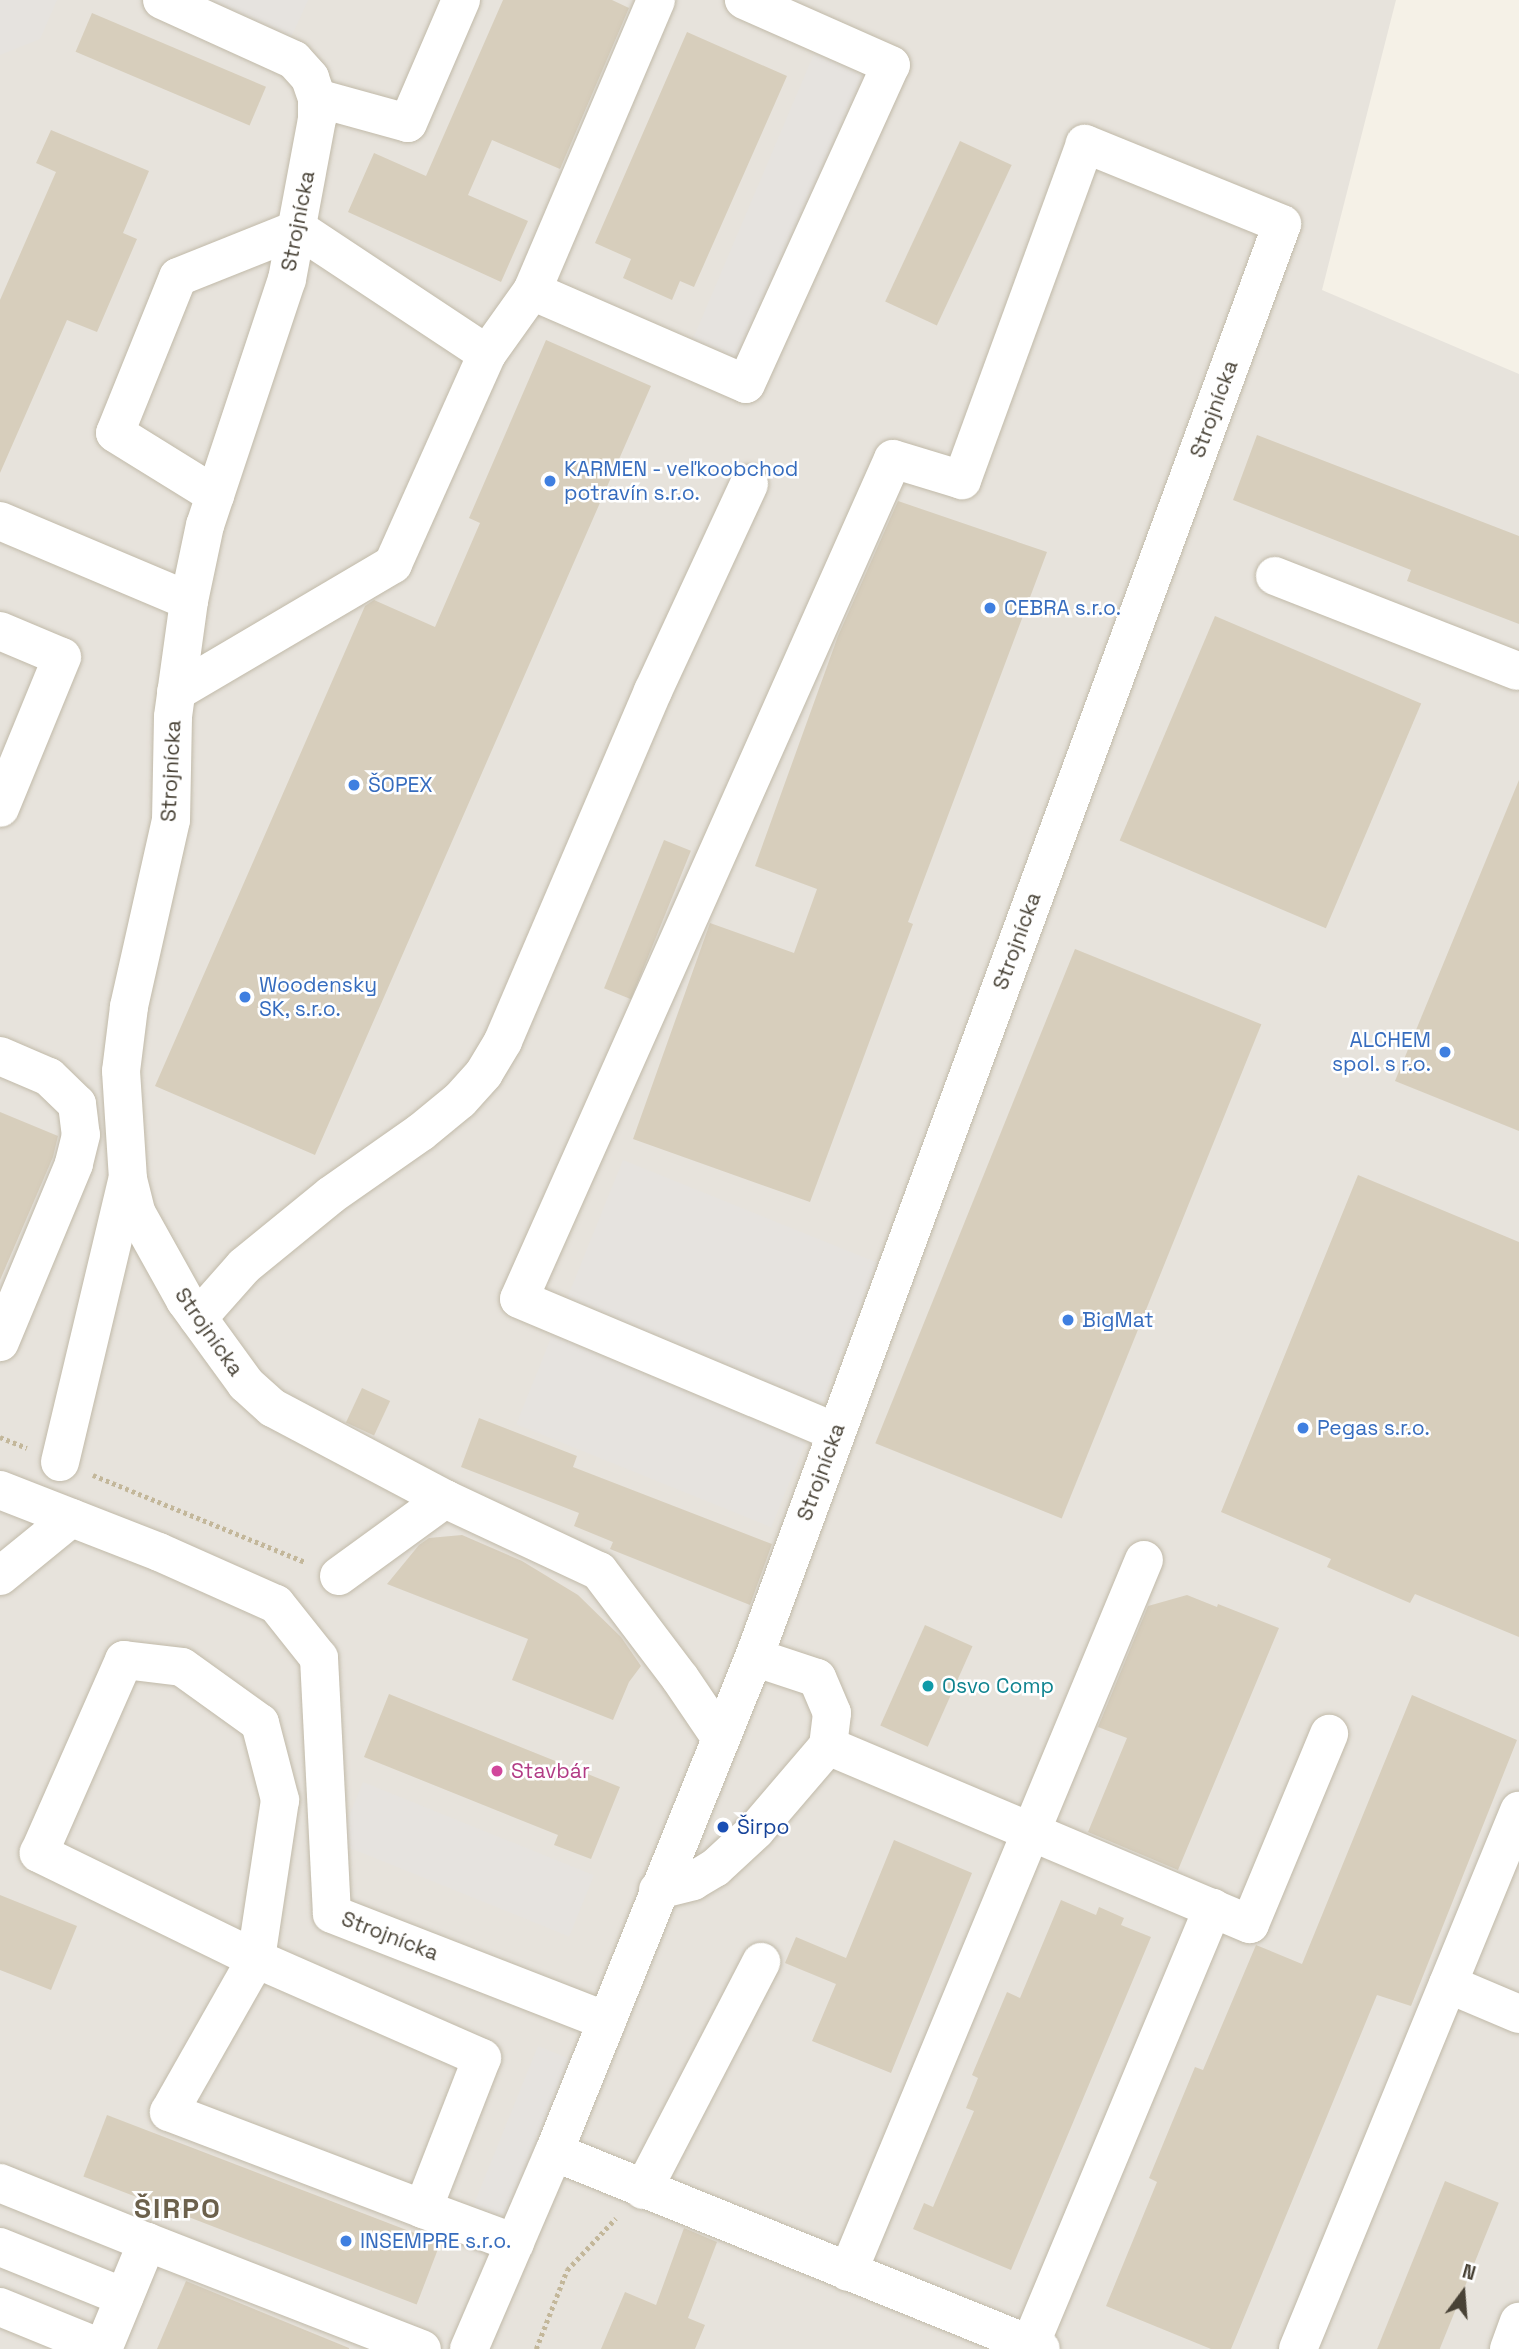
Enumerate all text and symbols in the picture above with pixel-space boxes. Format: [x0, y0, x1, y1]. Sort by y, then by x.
street label: Strojnícka [276, 169, 320, 273]
street label: Strojnícka [1185, 357, 1243, 461]
place label: KARMEN - veľkoobchod potravín s.r.o. [564, 456, 800, 506]
marker: KARMEN - veľkoobchod potravín s.r.o. [542, 473, 558, 489]
place label: CEBRA s.r.o. [1004, 595, 1121, 621]
marker: CEBRA s.r.o. [982, 600, 998, 616]
street label: Strojnícka [156, 719, 186, 823]
place label: ŠOPEX [368, 772, 433, 798]
marker: ŠOPEX [346, 777, 362, 793]
street label: Strojnícka [988, 889, 1046, 993]
place label: Woodensky SK, s.r.o. [259, 972, 377, 1022]
marker: Woodensky SK, s.r.o. [237, 989, 253, 1005]
place label: ALCHEM spol. s r.o. [1331, 1027, 1431, 1077]
marker: ALCHEM spol. s r.o. [1437, 1044, 1453, 1060]
street label: Strojnícka [169, 1283, 249, 1381]
place label: BigMat [1082, 1307, 1154, 1333]
marker: BigMat [1060, 1312, 1076, 1328]
place label: Pegas s.r.o. [1317, 1415, 1430, 1441]
street label: Strojnícka [792, 1420, 850, 1524]
marker: Pegas s.r.o. [1295, 1420, 1311, 1436]
place label: Osvo Comp [942, 1673, 1054, 1699]
marker: Osvo Comp [920, 1678, 936, 1694]
place label: Stavbár [511, 1758, 590, 1784]
marker: Stavbár [489, 1763, 505, 1779]
place label: Širpo [737, 1814, 789, 1840]
marker: Širpo [715, 1819, 731, 1835]
street label: Strojnícka [338, 1906, 442, 1966]
district label: ŠIRPO [135, 2191, 221, 2225]
place label: INSEMPRE s.r.o. [360, 2228, 511, 2254]
marker: INSEMPRE s.r.o. [338, 2233, 354, 2249]
north arrow [1428, 2258, 1498, 2328]
text: N [1459, 2259, 1478, 2286]

